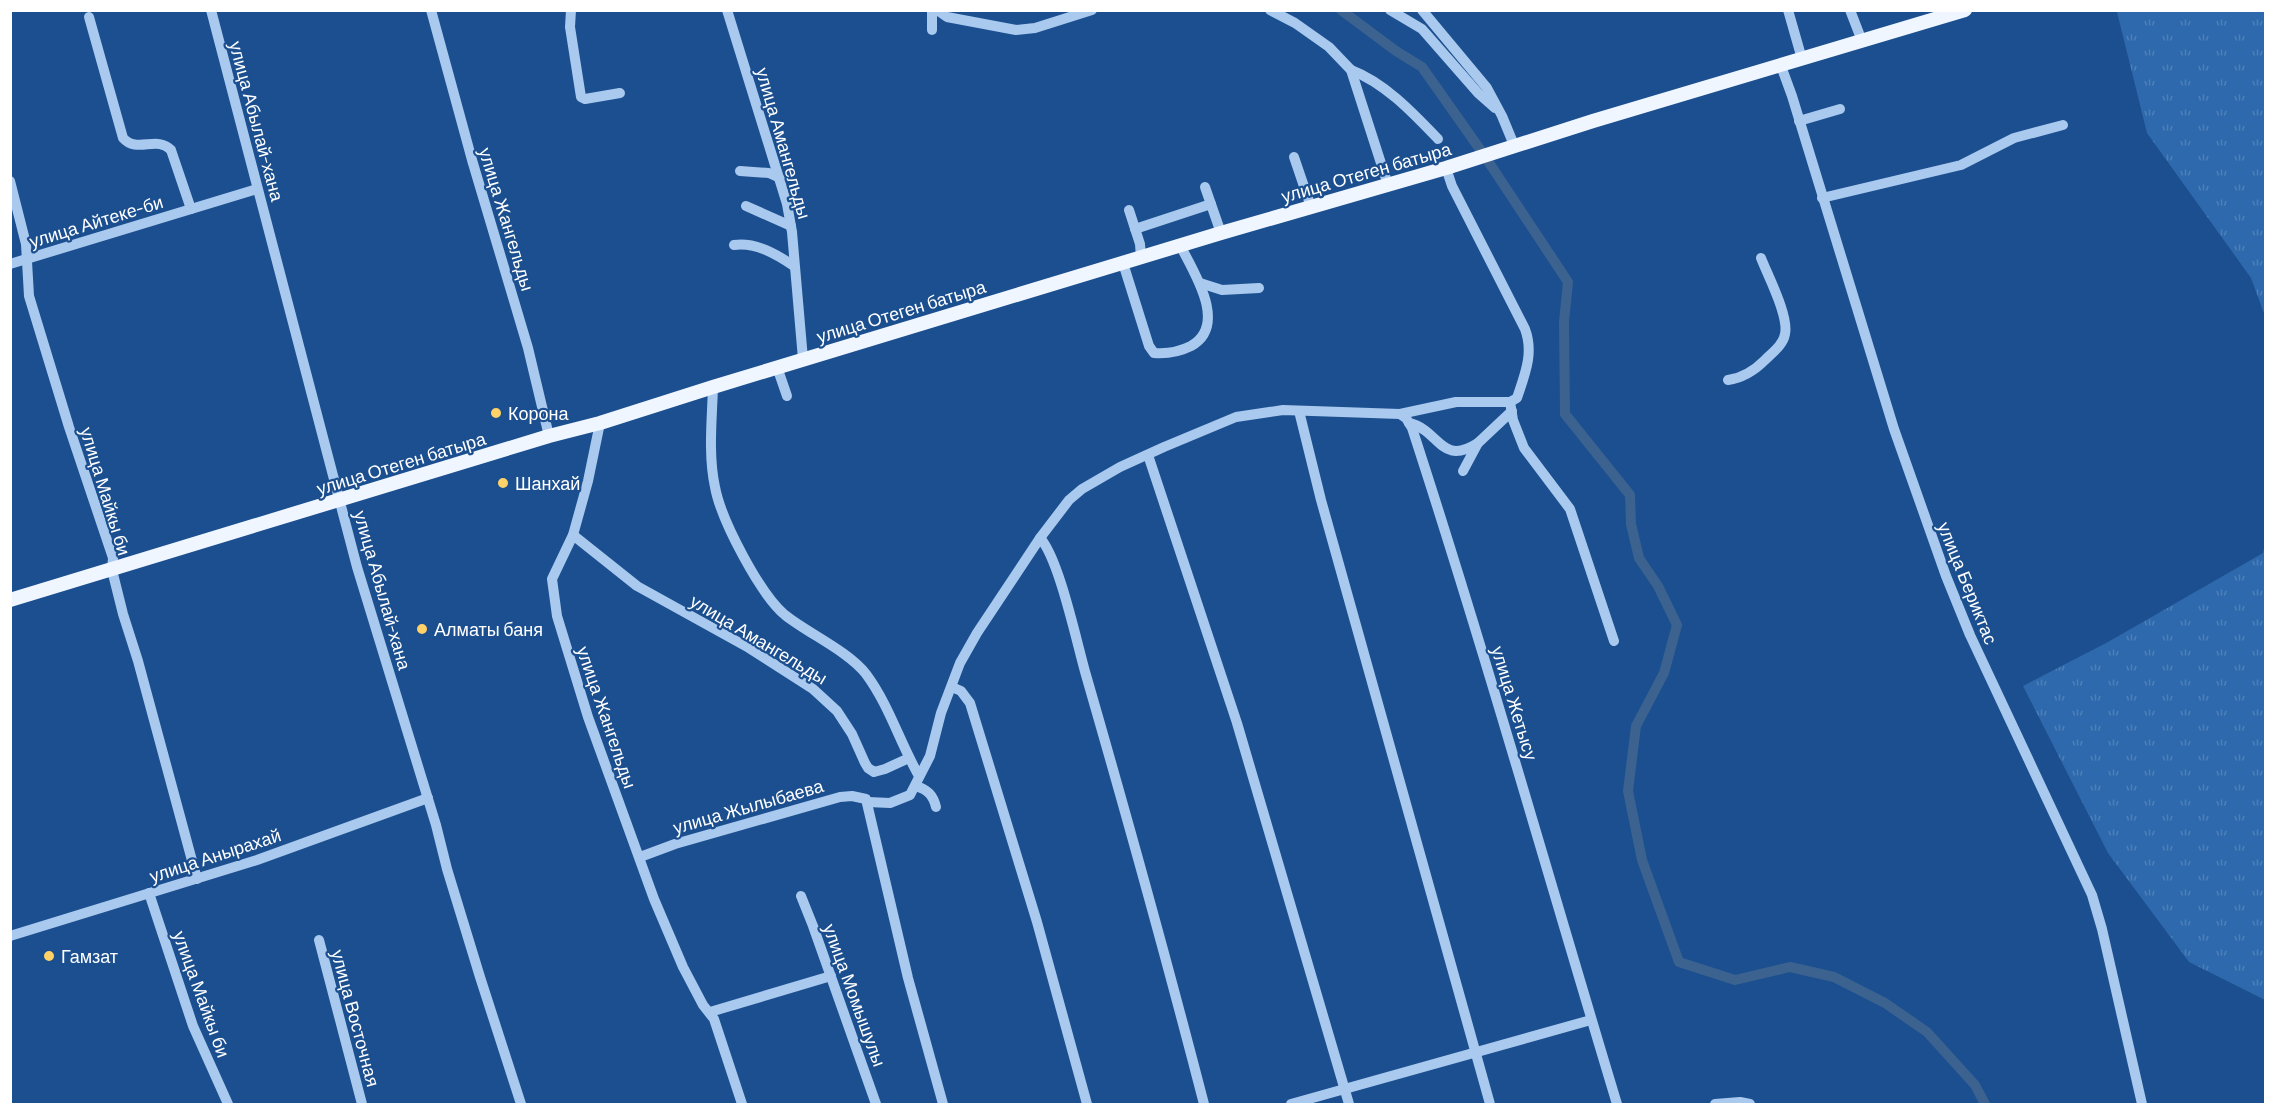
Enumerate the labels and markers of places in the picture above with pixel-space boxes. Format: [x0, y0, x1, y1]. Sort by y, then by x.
place label: Корона [508, 402, 569, 424]
marker: Корона [489, 406, 503, 420]
place label: Шанхай [515, 472, 580, 494]
marker: Шанхай [496, 476, 510, 490]
place label: Алматы баня [434, 618, 543, 640]
marker: Алматы баня [415, 622, 429, 636]
place label: Гамзат [61, 945, 118, 967]
marker: Гамзат [42, 949, 56, 963]

